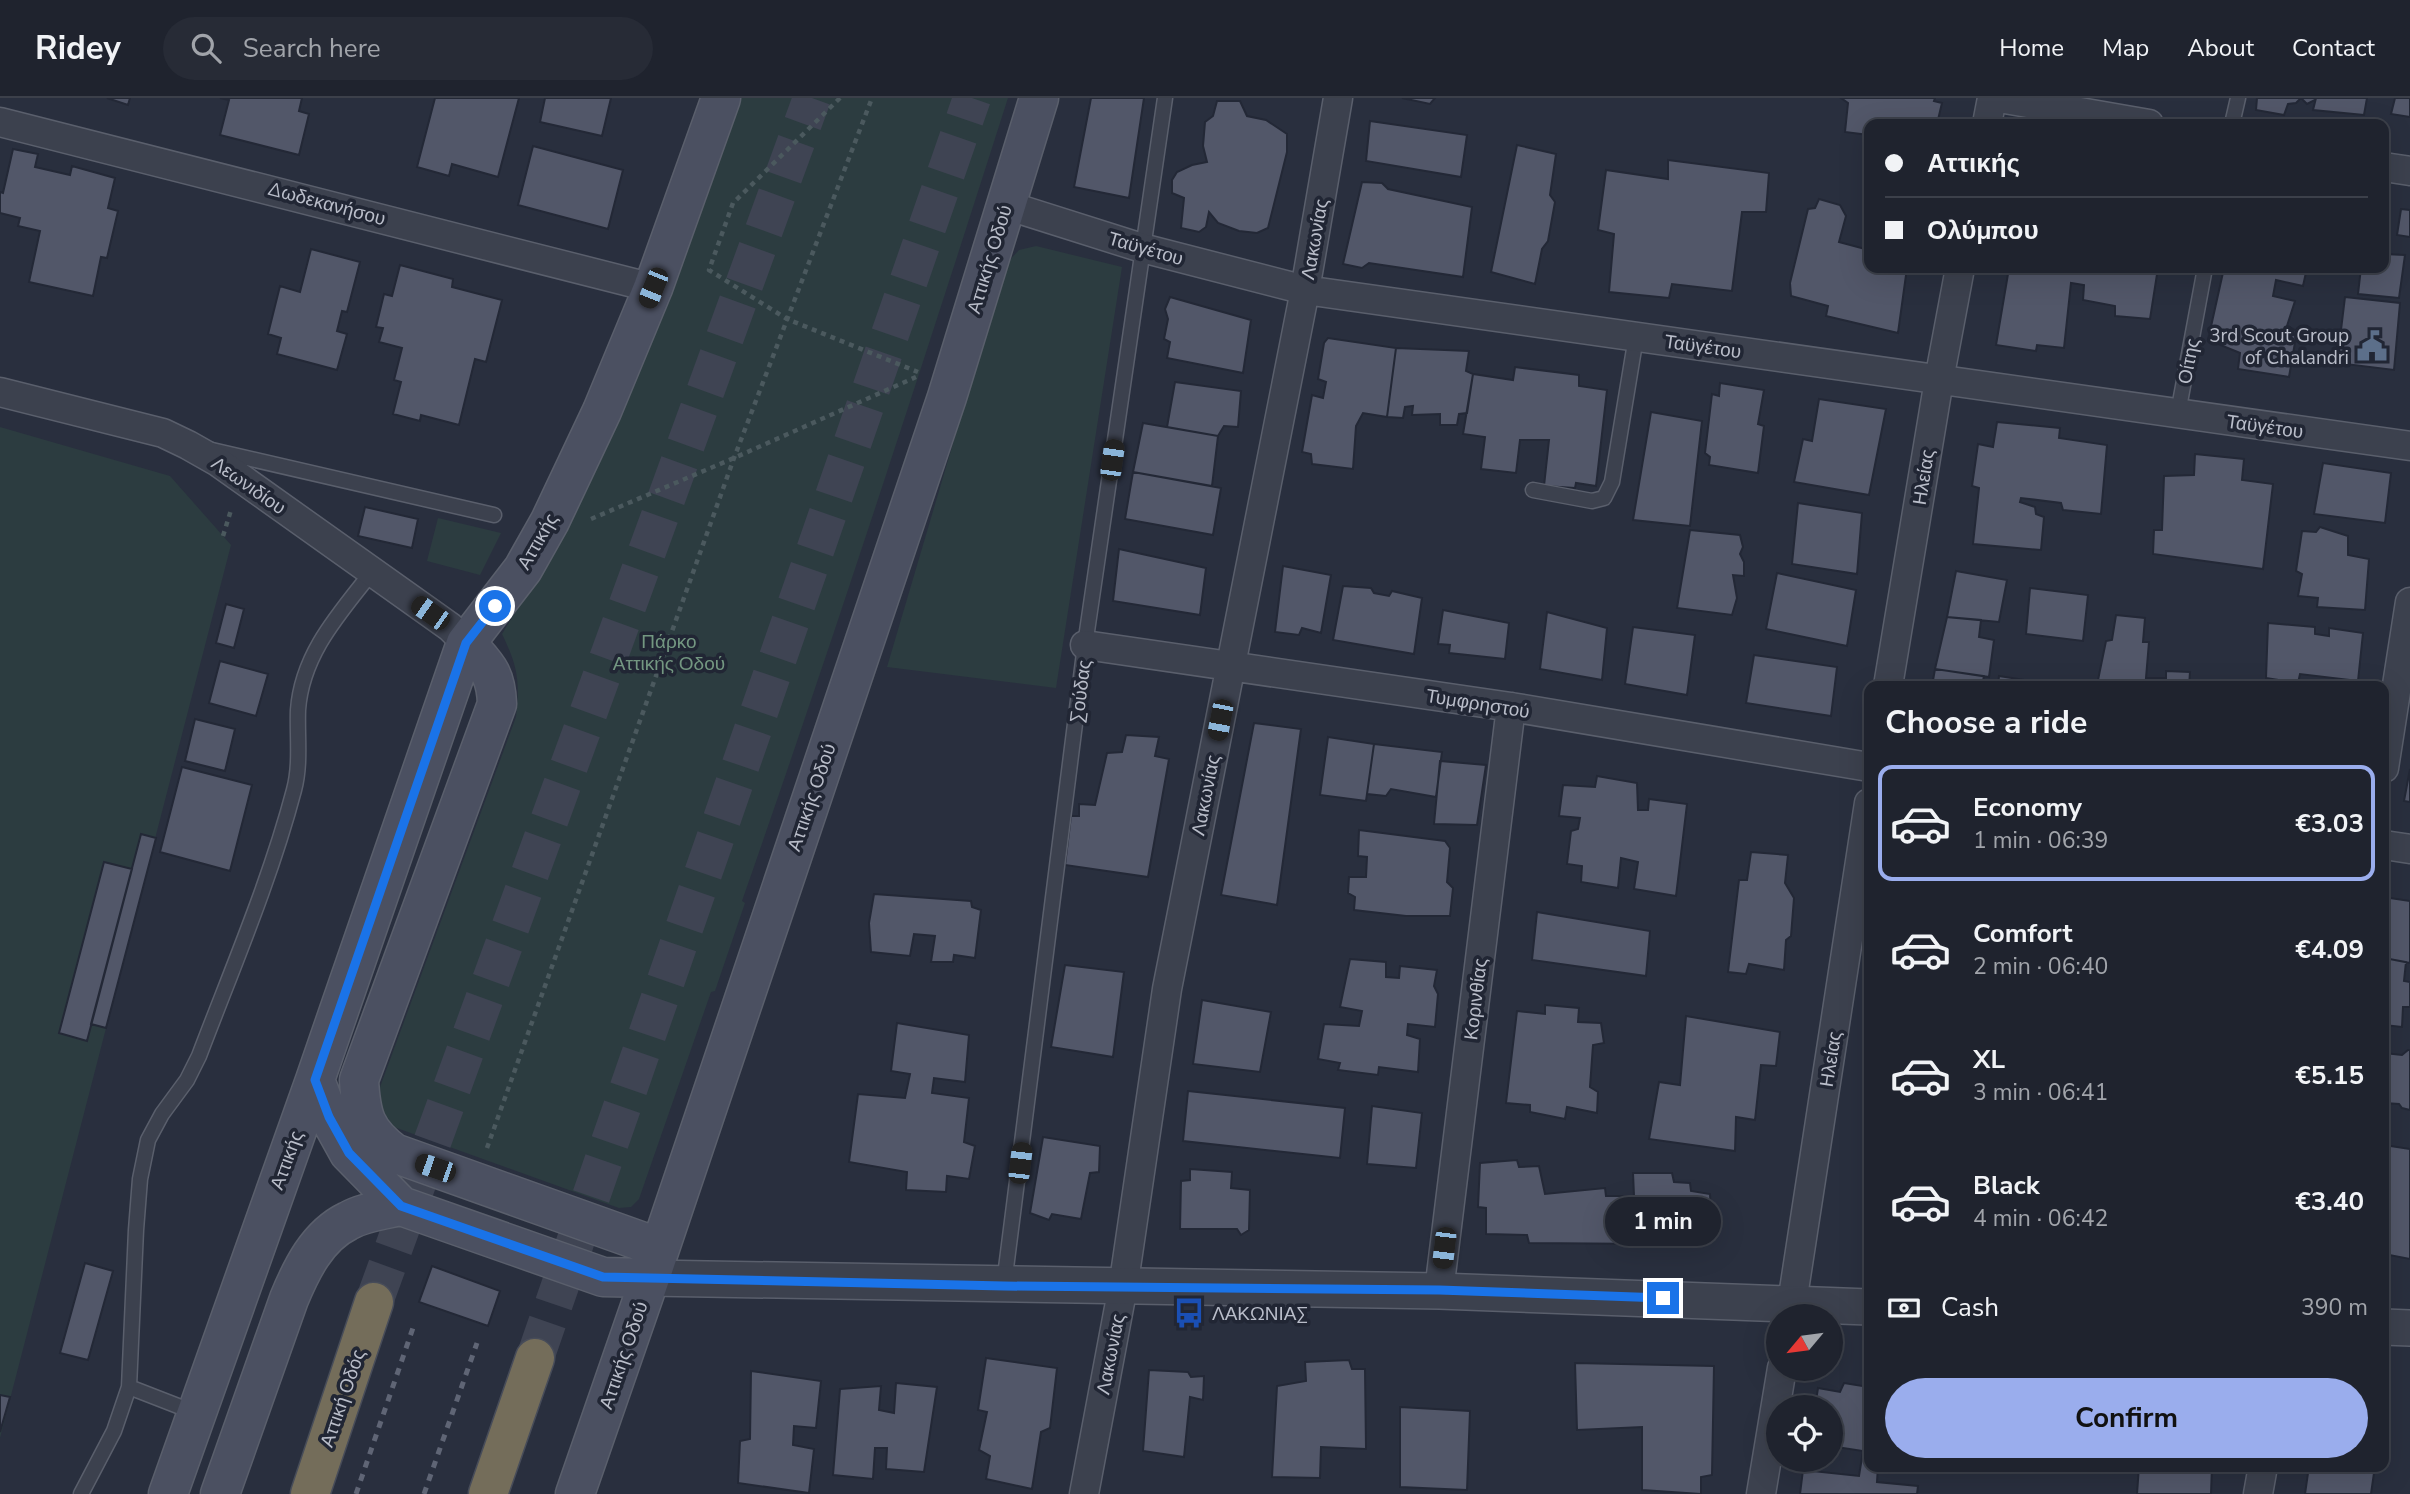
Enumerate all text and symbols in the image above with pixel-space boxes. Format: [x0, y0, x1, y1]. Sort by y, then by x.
search box [163, 17, 653, 80]
text: Ridey [35, 26, 121, 71]
icon: search [187, 29, 225, 67]
text: Search here [243, 31, 381, 66]
text: Home [1999, 32, 2064, 64]
text: Map [2102, 32, 2149, 64]
text: About [2187, 32, 2254, 64]
text: Contact [2292, 32, 2375, 64]
text: Αττικής [1927, 146, 2020, 181]
street label: Δωδεκανήσου [265, 176, 388, 232]
street label: Λακωνίας [1295, 197, 1335, 282]
street label: Αττικής Οδού [961, 202, 1019, 317]
text: Ολύμπου [1927, 213, 2039, 248]
street label: Ταϋγέτου [1105, 226, 1186, 272]
car [636, 265, 671, 311]
place label: 3rd Scout Group of Chalandri [2209, 323, 2349, 371]
street label: Ταϋγέτου [1663, 329, 1743, 365]
public building icon: 3rd Scout Group of Chalandri [2355, 329, 2389, 363]
street label: Οίτης [2172, 336, 2206, 386]
street label: Ταϋγέτου [2225, 409, 2305, 445]
car [1099, 438, 1126, 482]
street label: Ηλείας [1907, 447, 1941, 507]
street label: Λεωνιδίου [206, 451, 291, 521]
street label: Αττικής [511, 509, 564, 574]
route start [479, 590, 511, 622]
car [407, 592, 454, 634]
park label: Πάρκο Αττικής Οδού [613, 629, 725, 677]
street label: Σούδας [1064, 658, 1098, 724]
street label: Τυμφρηστού [1424, 683, 1532, 725]
car [1206, 697, 1235, 743]
text: Choose a ride [1885, 701, 2087, 744]
street label: Αττικής Οδού [781, 740, 843, 855]
street label: Λακωνίας [1185, 753, 1227, 838]
text: Economy [1973, 790, 2082, 825]
icon: car [1889, 792, 1952, 855]
text: €3.03 [2295, 806, 2364, 841]
text: 1 min · 06:39 [1973, 825, 2108, 856]
text: Comfort [1973, 916, 2073, 951]
icon: car [1889, 918, 1952, 981]
text: €4.09 [2295, 932, 2364, 967]
text: 2 min · 06:40 [1973, 951, 2108, 982]
street label: Κορινθίας [1458, 957, 1494, 1042]
street label: Ηλείας [1814, 1029, 1848, 1089]
text: XL [1973, 1042, 2005, 1077]
icon: car [1889, 1044, 1952, 1107]
text: €5.15 [2295, 1058, 2364, 1093]
text: 3 min · 06:41 [1973, 1077, 2108, 1108]
street label: Αττικής [264, 1127, 310, 1194]
car [1008, 1141, 1033, 1185]
car [412, 1151, 459, 1185]
text: Black [1973, 1168, 2040, 1203]
icon: car [1889, 1170, 1952, 1233]
text: €3.40 [2295, 1184, 2364, 1219]
callout: 1 min [1605, 1196, 1721, 1246]
text: 4 min · 06:42 [1973, 1203, 2108, 1234]
text: 1 min [1633, 1206, 1693, 1237]
car [1432, 1226, 1457, 1270]
route end [1647, 1282, 1679, 1314]
icon: cash [1885, 1289, 1923, 1327]
text: Cash [1941, 1290, 1999, 1325]
text: 390 m [2301, 1292, 2368, 1323]
bus stop icon: ΛΑΚΩΝΙΑΣ [1172, 1296, 1206, 1330]
street label: Αττικής Οδού [593, 1298, 655, 1413]
place label: ΛΑΚΩΝΙΑΣ [1212, 1301, 1308, 1327]
north arrow [1766, 1304, 1843, 1381]
map controls [1766, 1304, 1843, 1472]
street label: Λακωνίας [1090, 1312, 1132, 1397]
street label: Αττική Οδός [314, 1346, 372, 1451]
button: Confirm [1885, 1378, 2368, 1458]
button: locate [1766, 1395, 1843, 1472]

